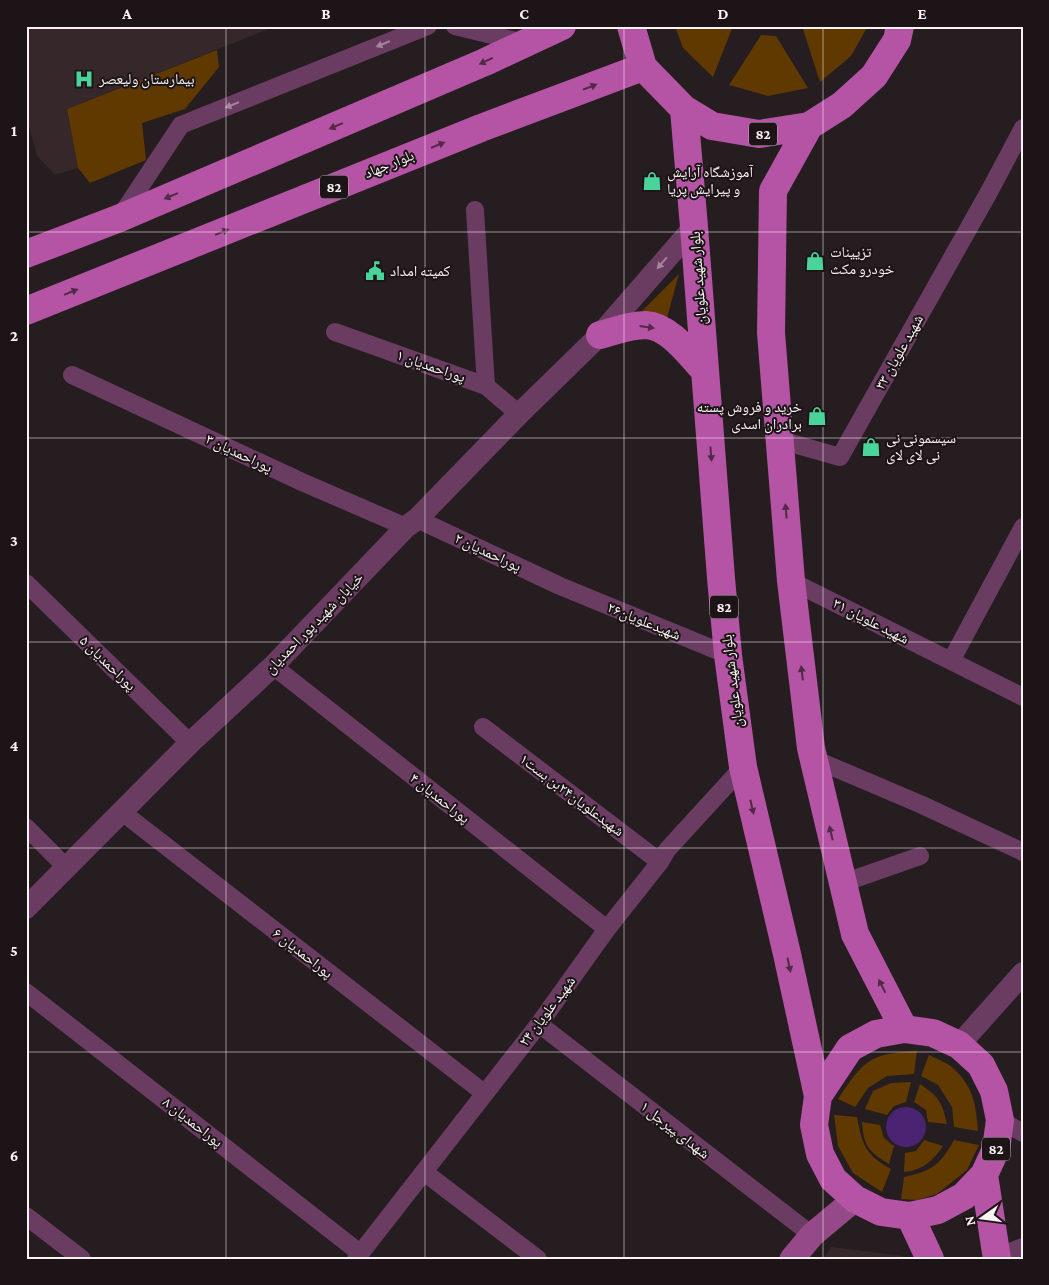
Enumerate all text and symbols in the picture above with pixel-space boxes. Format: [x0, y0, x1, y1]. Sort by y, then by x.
text: A [121, 5, 132, 22]
text: B [321, 5, 331, 22]
text: C [519, 5, 529, 22]
text: D [717, 5, 729, 22]
text: E [917, 5, 927, 22]
one-way arrow [376, 41, 390, 49]
one-way arrow [479, 58, 493, 66]
hospital icon: بیمارستان ولیعصر [73, 68, 95, 90]
place label: بیمارستان ولیعصر [98, 71, 195, 89]
one-way arrow [582, 83, 597, 90]
one-way arrow [225, 101, 239, 109]
text: 1 [11, 122, 17, 139]
one-way arrow [329, 122, 343, 130]
road number: 82 [749, 122, 777, 146]
one-way arrow [431, 141, 446, 149]
street label: بلوار جهاد [362, 147, 417, 182]
place label: آموزشگاه آرایش و پیرایش پریا [667, 164, 754, 199]
shop icon: آموزشگاه آرایش و پیرایش پریا [641, 170, 663, 192]
road number: 82 [320, 176, 348, 198]
one-way arrow [164, 193, 178, 201]
one-way arrow [215, 227, 229, 235]
street label: بلوار شهید علویان [687, 230, 711, 325]
place label: تزیینات خودرو مکث [830, 244, 895, 278]
shop icon: تزیینات خودرو مکث [804, 250, 826, 272]
one-way arrow [657, 257, 668, 270]
public building icon: کمیته امداد [364, 260, 386, 282]
place label: کمیته امداد [390, 263, 450, 279]
one-way arrow [64, 288, 79, 296]
street label: شهید علویان ۳۳ [872, 312, 928, 393]
one-way arrow [639, 323, 655, 331]
text: 2 [10, 327, 18, 344]
street label: پوراحمدیان ۱ [394, 347, 467, 387]
place label: خرید و فروش پسته برادران اسدی [697, 399, 802, 434]
shop icon: خرید و فروش پسته برادران اسدی [806, 405, 828, 427]
place label: سیسمونی نی نی لای لای [886, 430, 956, 465]
street label: پوراحمدیان ۳ [202, 431, 275, 477]
shop icon: سیسمونی نی نی لای لای [860, 436, 882, 458]
one-way arrow [707, 447, 715, 463]
one-way arrow [781, 503, 789, 519]
street label: پوراحمدیان ۲ [451, 530, 524, 576]
text: 3 [10, 532, 18, 549]
street label: خیابان شهید پور احمدیان [262, 569, 368, 678]
street label: شهید علویان ۳۱ [829, 595, 912, 649]
road number: 82 [710, 596, 738, 618]
street label: شهیدعلویان۲۶ [604, 599, 683, 645]
street label: پوراحمدیان ۵ [75, 632, 139, 695]
street label: بلوار شهید علویان [718, 633, 748, 729]
one-way arrow [798, 665, 806, 681]
text: 4 [10, 737, 19, 754]
street label: شهیدعلویان۲۴بن بست۱ [516, 751, 627, 841]
street label: پوراحمدیان ۴ [406, 770, 473, 828]
one-way arrow [748, 799, 756, 814]
one-way arrow [827, 825, 835, 840]
street label: پوراحمدیان ۶ [269, 925, 336, 983]
text: 5 [10, 942, 18, 959]
one-way arrow [786, 957, 794, 973]
street label: شهید علویان ۲۴ [516, 973, 580, 1050]
one-way arrow [878, 979, 886, 993]
street label: پوراحمدیان ۸ [159, 1094, 226, 1152]
street label: شهدای ‍‍‍‍‍‍پیرجل ۱ [636, 1098, 713, 1164]
road number: 82 [982, 1138, 1010, 1160]
text: 6 [10, 1147, 18, 1164]
north arrow [956, 1192, 1006, 1242]
text: N [960, 1214, 978, 1228]

